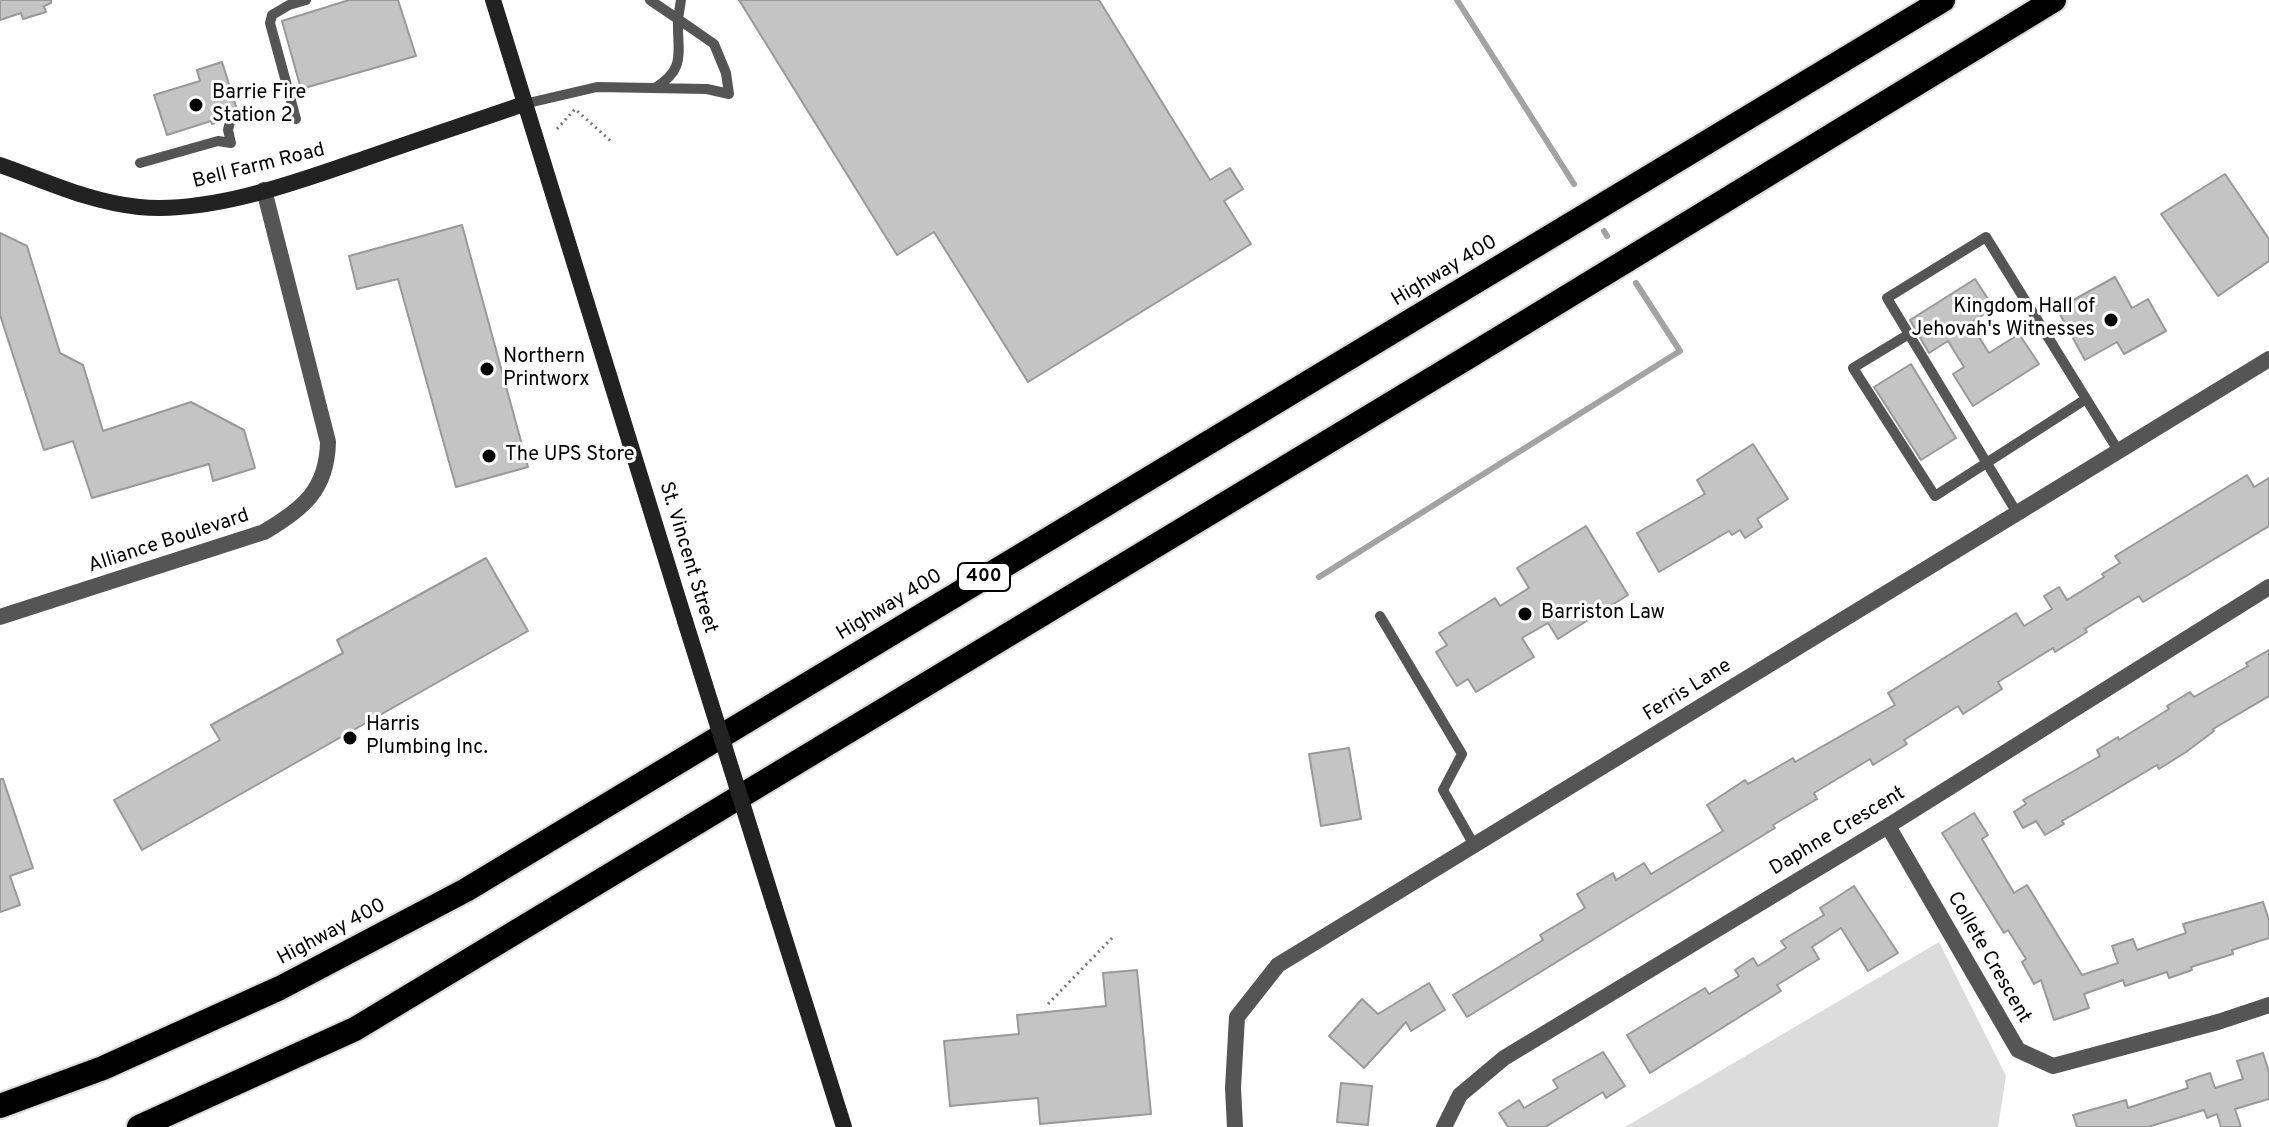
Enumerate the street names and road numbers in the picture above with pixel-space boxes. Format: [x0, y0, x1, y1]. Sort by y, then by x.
street label: Bell Farm Road [190, 139, 328, 195]
street label: Highway 400 [1388, 231, 1502, 313]
street label: St. Vincent Street [653, 479, 721, 637]
street label: Alliance Boulevard [86, 505, 252, 579]
road number: 400 [958, 563, 1010, 591]
street label: Highway 400 [833, 565, 947, 647]
street label: Ferris Lane [1639, 654, 1737, 728]
street label: Daphne Crescent [1766, 782, 1910, 882]
street label: Collete Crescent [1941, 888, 2035, 1028]
street label: Highway 400 [274, 894, 390, 972]

